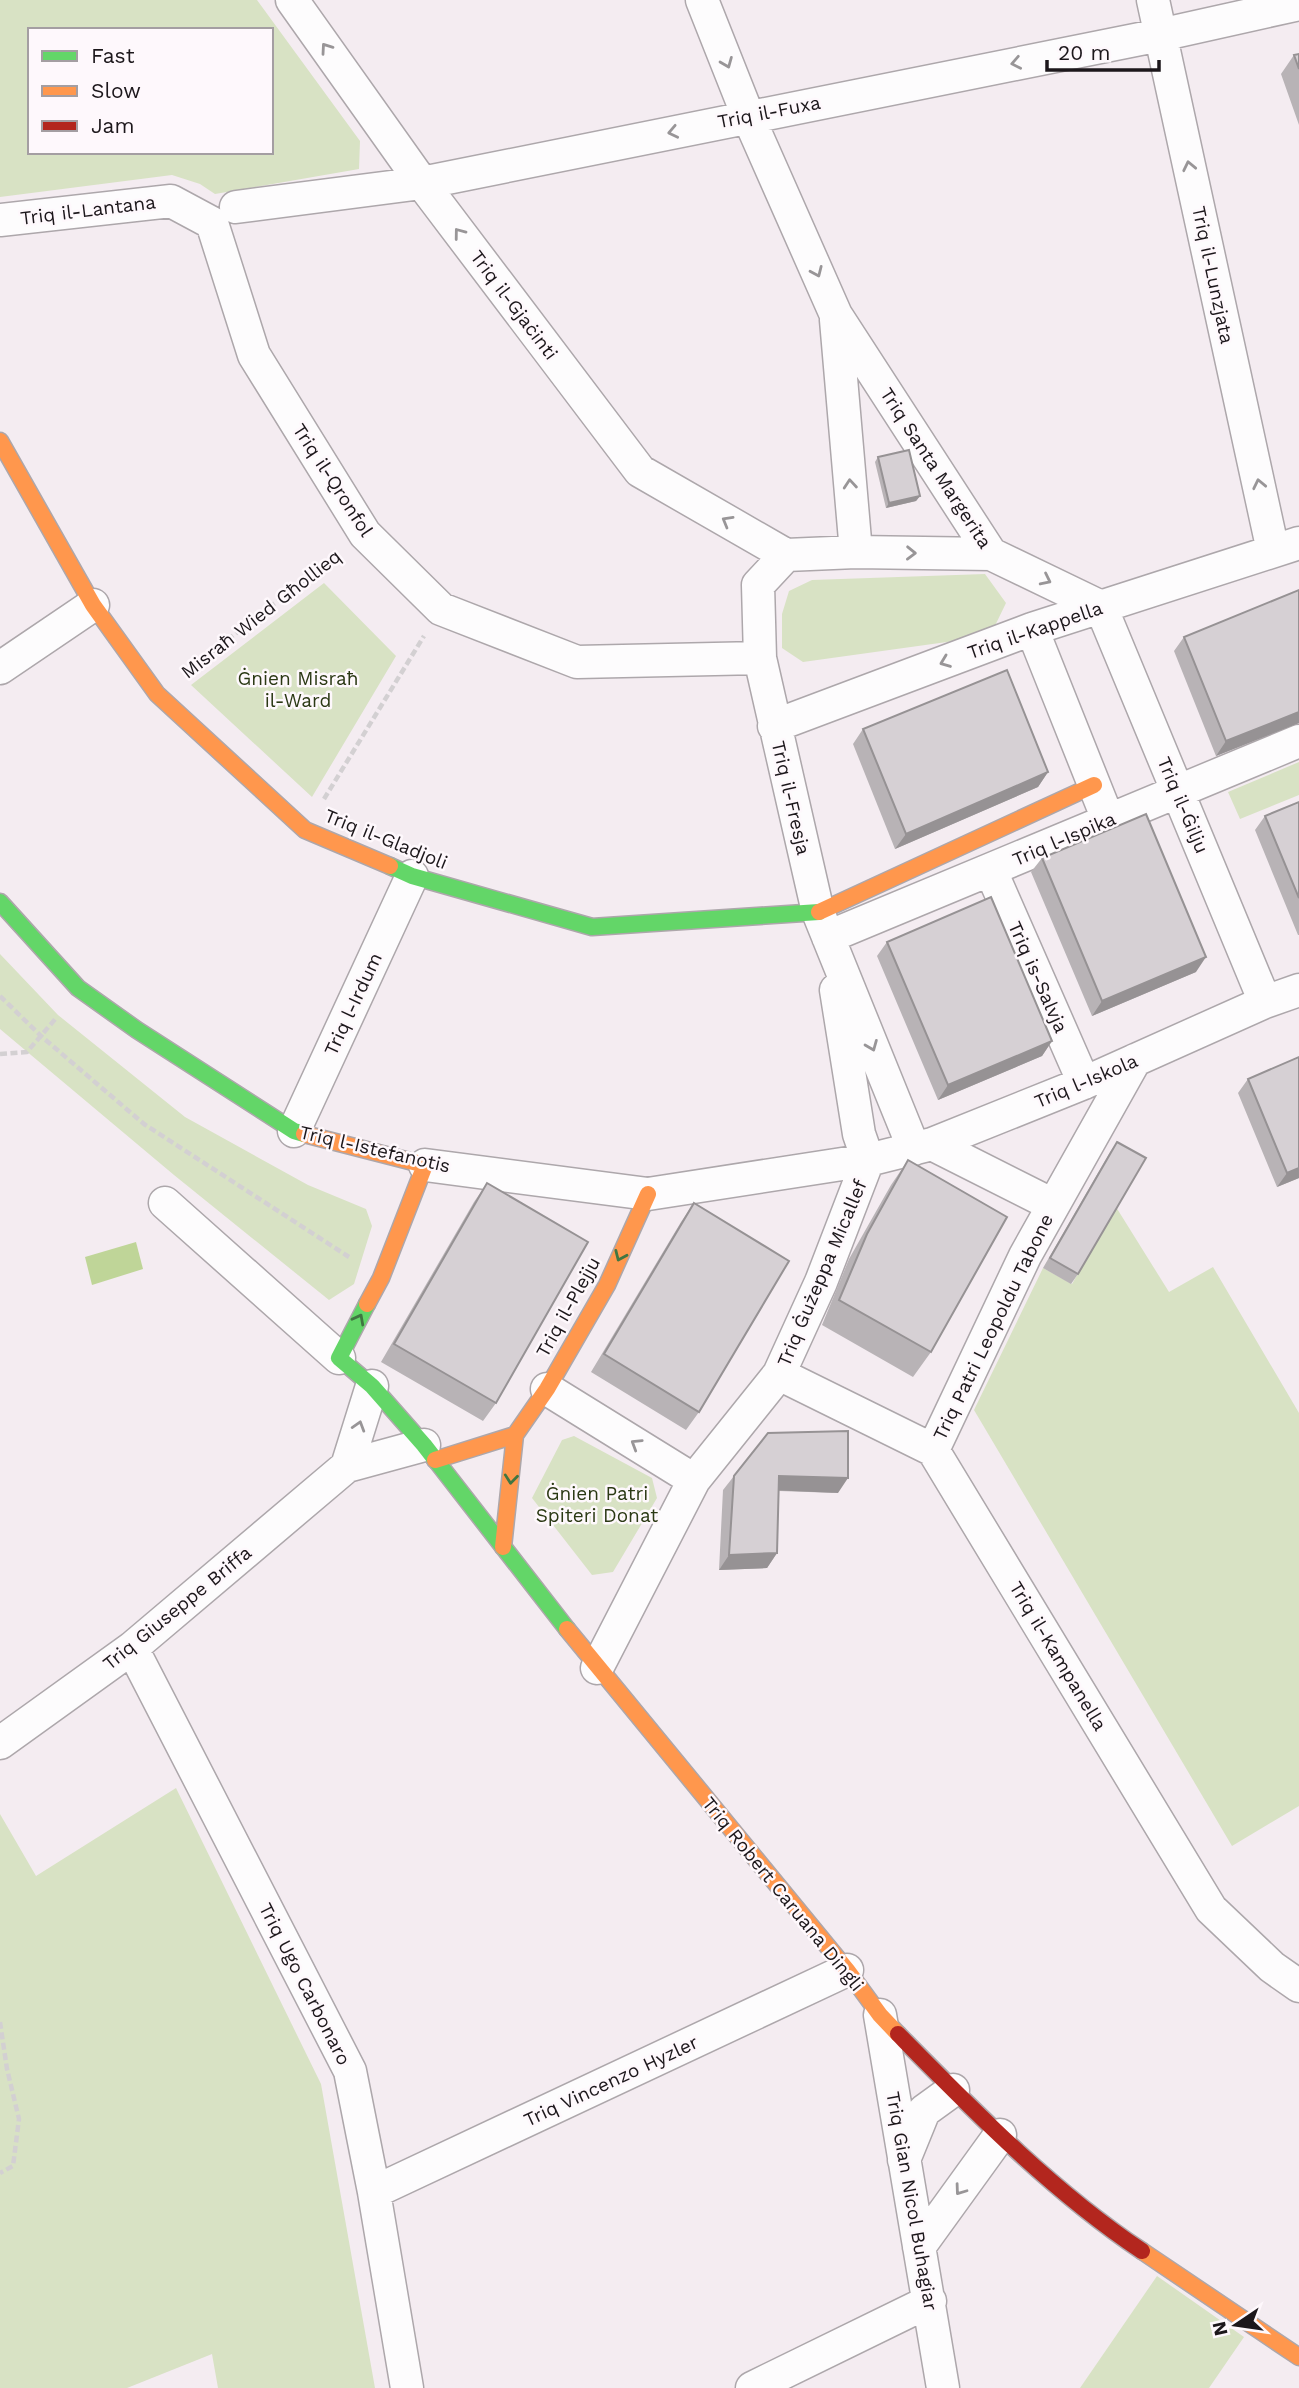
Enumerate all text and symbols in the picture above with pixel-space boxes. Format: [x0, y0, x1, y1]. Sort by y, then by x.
legend [28, 28, 273, 154]
scale bar [1047, 28, 1159, 72]
text: 20 m [1058, 40, 1110, 65]
text: Fast [91, 43, 135, 68]
one-way arrow [322, 43, 334, 56]
one-way arrow [1010, 55, 1022, 70]
one-way arrow [719, 56, 733, 69]
text: Slow [91, 78, 141, 103]
street label: Triq il-Fuxa [716, 91, 823, 133]
text: Jam [91, 113, 134, 138]
one-way arrow [667, 123, 679, 138]
one-way arrow [1183, 160, 1197, 172]
street label: Triq il-Lantana [19, 190, 157, 230]
street label: Triq il-Lunzjata [1187, 204, 1239, 346]
one-way arrow [455, 228, 468, 240]
street label: Triq il-Gjaċinti [465, 246, 563, 364]
one-way arrow [809, 265, 823, 278]
street label: Triq Santa Margerita [875, 383, 997, 553]
street label: Triq il-Qronfol [288, 419, 378, 541]
one-way arrow [843, 478, 858, 489]
one-way arrow [1252, 478, 1267, 490]
one-way arrow [722, 516, 735, 529]
street label: Misraħ Wied Għollieq [177, 544, 345, 684]
one-way arrow [905, 545, 916, 560]
one-way arrow [1039, 572, 1051, 586]
street label: Triq il-Kappella [964, 596, 1106, 664]
one-way arrow [939, 654, 951, 668]
park label: Ġnien Misraħ il-Ward [237, 667, 359, 712]
street label: Triq il-Fresja [767, 739, 815, 857]
street label: Triq il-Ġilju [1152, 753, 1214, 857]
street label: Triq il-Gladjoli [321, 804, 451, 874]
street label: Triq l-Ispika [1009, 807, 1119, 871]
street label: Triq is-Salvja [1003, 918, 1073, 1036]
street label: Triq l-Irdum [319, 949, 387, 1059]
one-way arrow [864, 1039, 878, 1051]
street label: Triq l-Iskola [1031, 1049, 1141, 1113]
street label: Triq l-Istefanotis [297, 1120, 453, 1178]
street label: Triq Ġużeppa Micallef [772, 1175, 872, 1370]
street label: Triq Patri Leopoldu Tabone [928, 1210, 1058, 1444]
one-way arrow [614, 1249, 628, 1261]
street label: Triq il-Plejju [531, 1253, 605, 1361]
one-way arrow [351, 1314, 365, 1326]
one-way arrow [351, 1420, 366, 1432]
one-way arrow [631, 1440, 644, 1453]
one-way arrow [503, 1473, 518, 1485]
park label: Ġnien Patri Spiteri Donat [536, 1482, 658, 1527]
street label: Triq Giuseppe Briffa [98, 1541, 256, 1675]
street label: Triq il-Kampanella [1004, 1577, 1112, 1735]
street label: Triq Robert Caruana Dingli [697, 1792, 869, 1996]
street label: Triq Ugo Carbonaro [254, 1899, 356, 2069]
street label: Triq Vincenzo Hyzler [520, 2030, 702, 2131]
street label: Triq Gian Nicol Buhagiar [881, 2090, 943, 2313]
one-way arrow [956, 2182, 968, 2195]
north arrow [1201, 2290, 1271, 2360]
text: N [1207, 2319, 1233, 2338]

